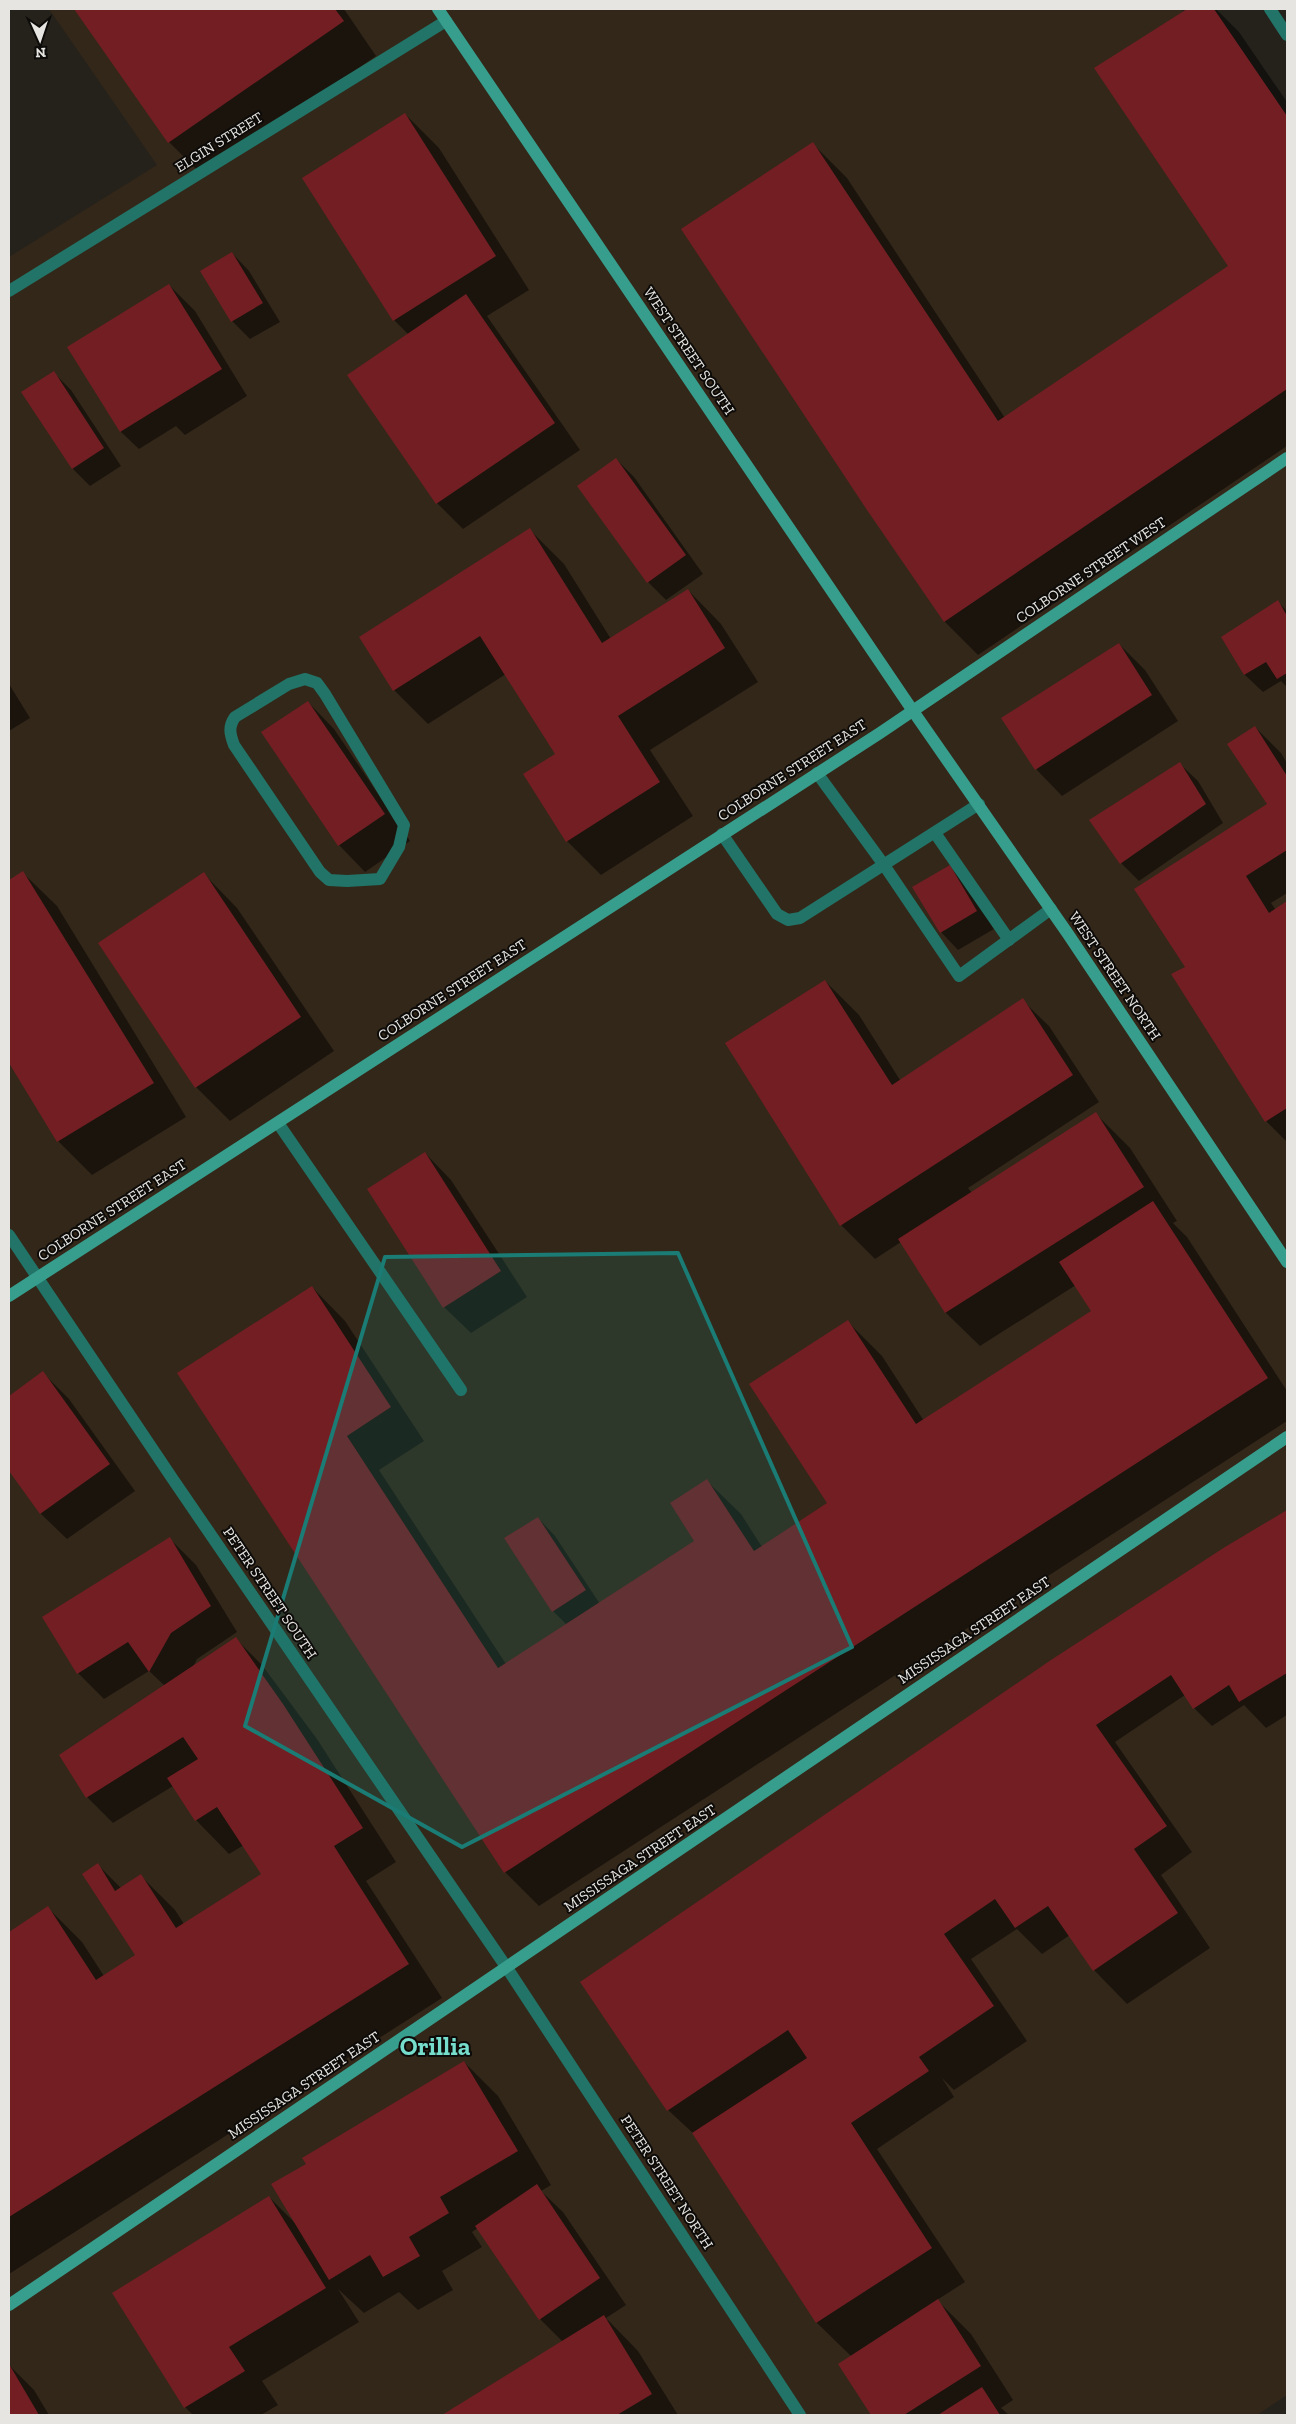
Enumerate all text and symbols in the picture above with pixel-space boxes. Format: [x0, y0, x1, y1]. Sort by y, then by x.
north arrow [15, 15, 65, 65]
text: N [35, 44, 46, 61]
street label: ELGIN STREET [172, 108, 266, 176]
street label: WEST STREET SOUTH [640, 284, 738, 418]
street label: COLBORNE STREET WEST [1013, 513, 1169, 627]
street label: COLBORNE STREET EAST [714, 715, 870, 825]
street label: WEST STREET NORTH [1065, 908, 1165, 1044]
street label: COLBORNE STREET EAST [374, 935, 530, 1045]
street label: COLBORNE STREET EAST [34, 1155, 190, 1265]
street label: PETER STREET SOUTH [219, 1524, 321, 1662]
street label: MISSISSAGA STREET EAST [895, 1572, 1053, 1688]
street label: MISSISSAGA STREET EAST [561, 1800, 719, 1916]
street label: MISSISSAGA STREET EAST [225, 2027, 383, 2143]
district label: Orillia [400, 2031, 471, 2061]
street label: PETER STREET NORTH [617, 2112, 717, 2252]

